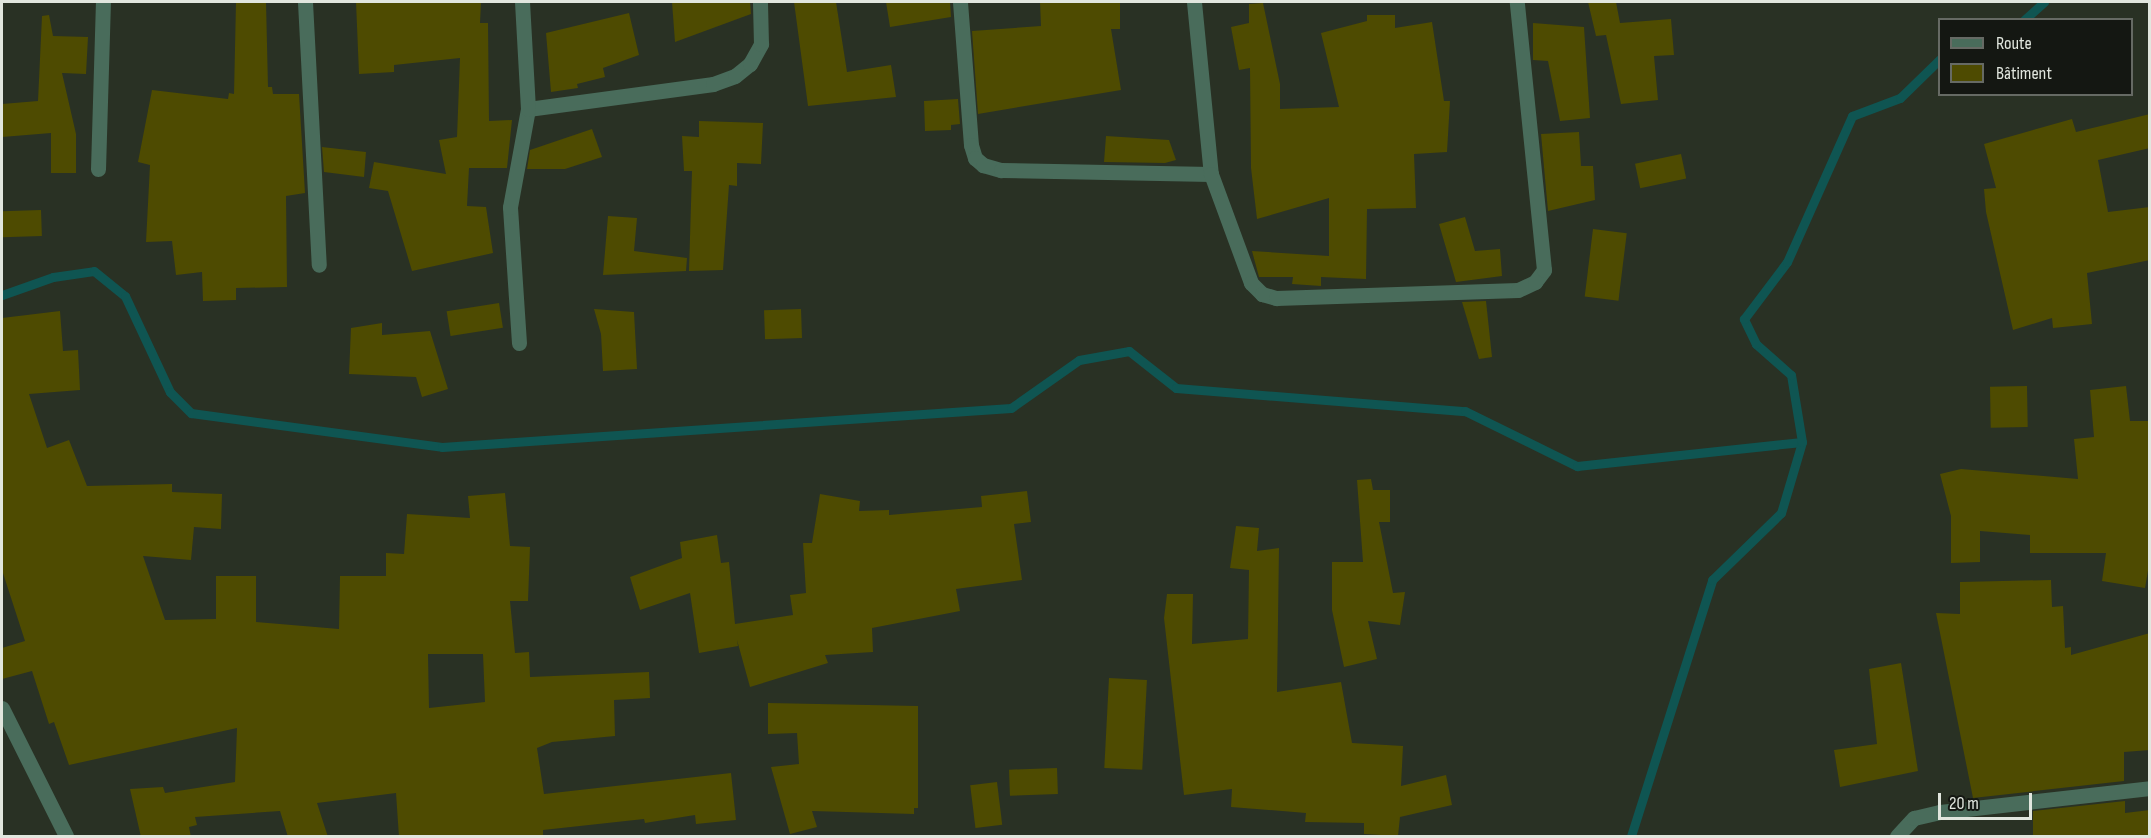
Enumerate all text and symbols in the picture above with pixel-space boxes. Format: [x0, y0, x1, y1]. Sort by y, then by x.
legend [1938, 18, 2133, 96]
text: Route [1996, 33, 2032, 54]
text: Bâtiment [1996, 63, 2052, 84]
scale bar [1941, 781, 2036, 819]
text: 20 m [1949, 793, 1979, 814]

